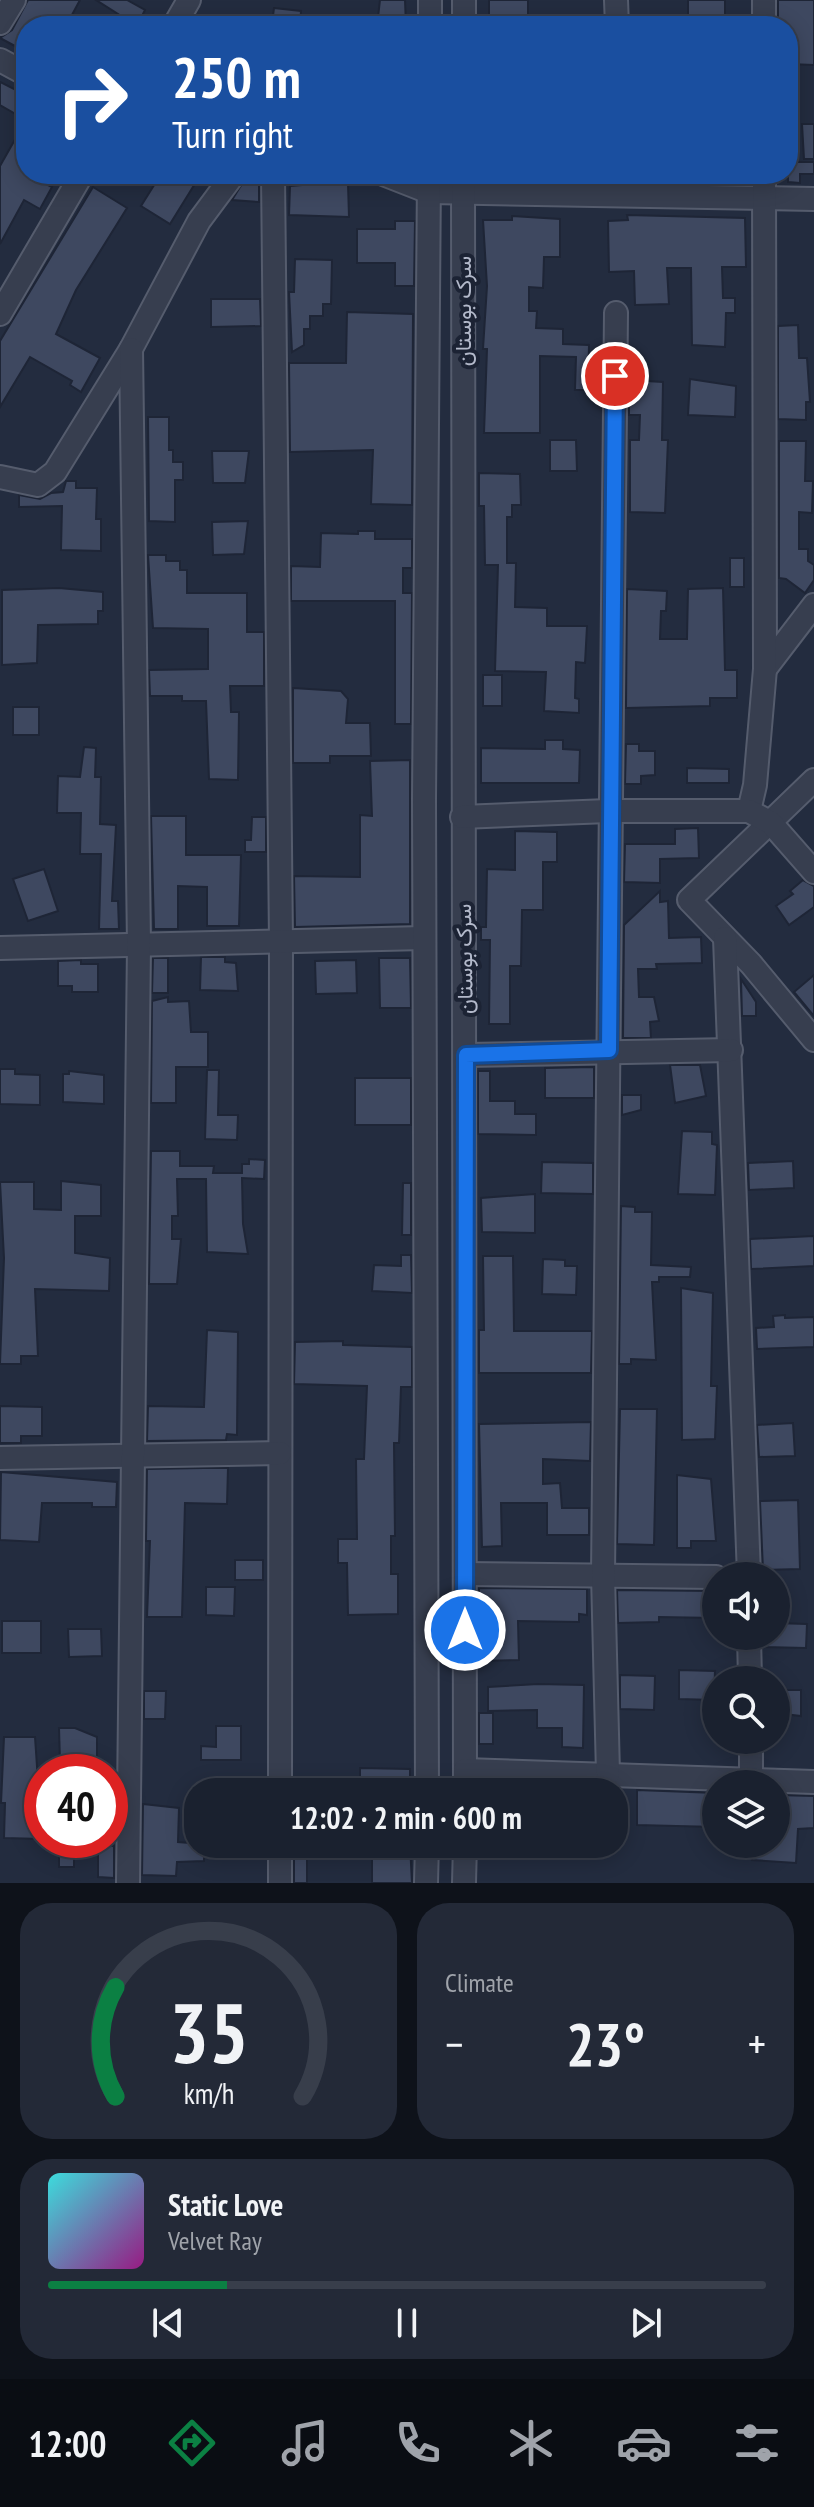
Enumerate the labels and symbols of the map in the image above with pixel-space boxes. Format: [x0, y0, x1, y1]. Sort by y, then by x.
street label: سرک بوستان [449, 256, 477, 366]
pin [581, 342, 649, 410]
street label: سرک بوستان [449, 904, 479, 1014]
position arrow [423, 1588, 507, 1672]
speed limit sign: 40 [24, 1754, 128, 1858]

